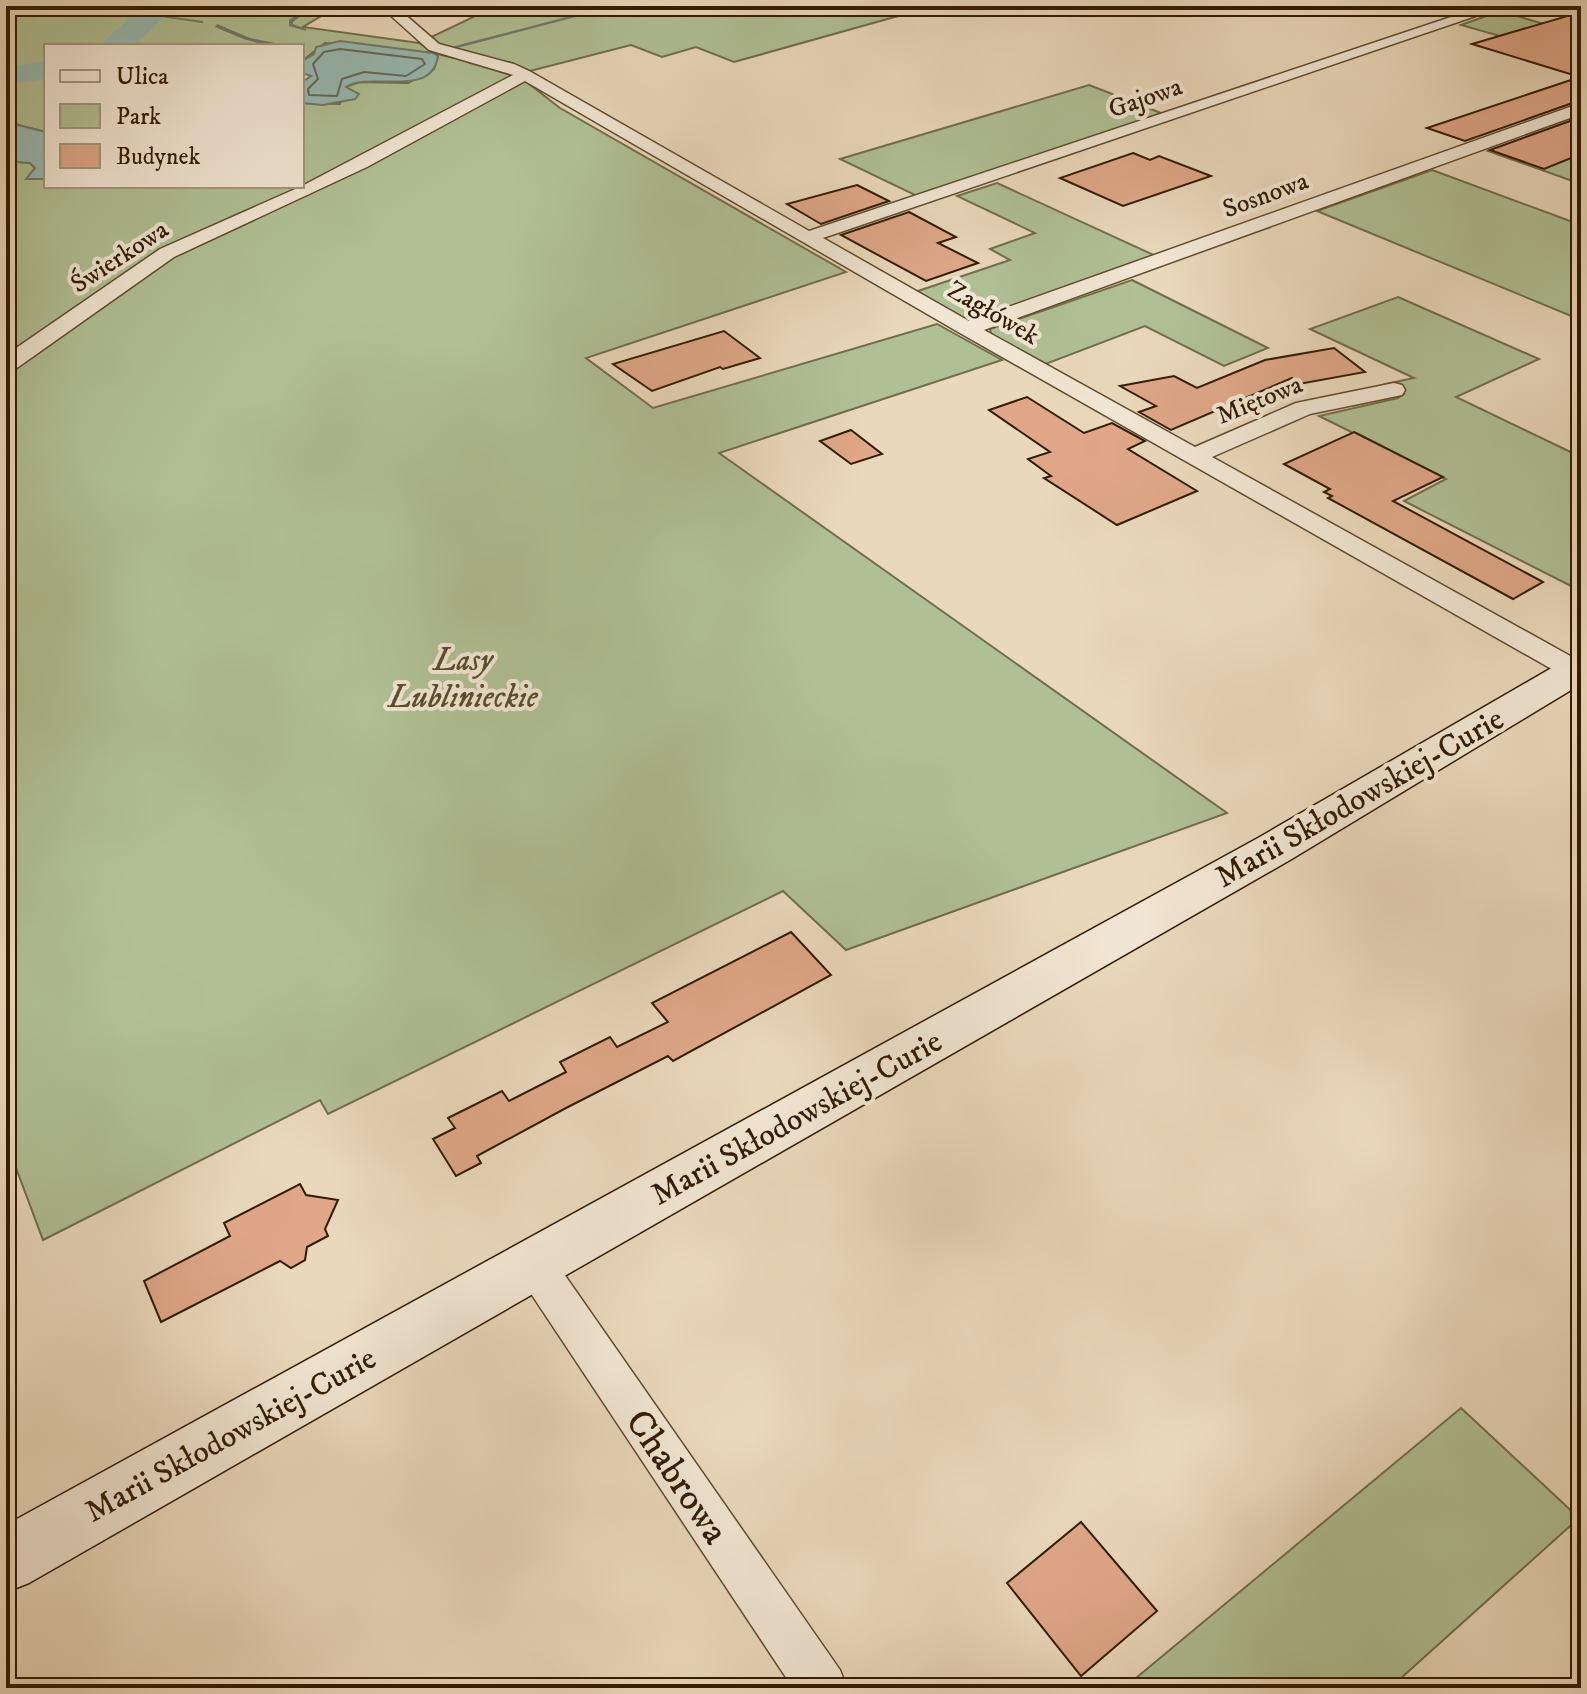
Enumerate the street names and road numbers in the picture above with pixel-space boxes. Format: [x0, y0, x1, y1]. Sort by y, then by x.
street label: Gajowa [1104, 70, 1187, 126]
street label: Sosnowa [1218, 165, 1313, 226]
street label: Świerkowa [64, 213, 175, 301]
street label: Zagłówek [941, 274, 1045, 353]
street label: Miętowa [1212, 368, 1307, 433]
street label: Marii Skłodowskiej-Curie [1209, 700, 1511, 898]
street label: Marii Skłodowskiej-Curie [644, 1022, 950, 1215]
street label: Marii Skłodowskiej-Curie [78, 1339, 384, 1532]
street label: Chabrowa [614, 1401, 739, 1554]

